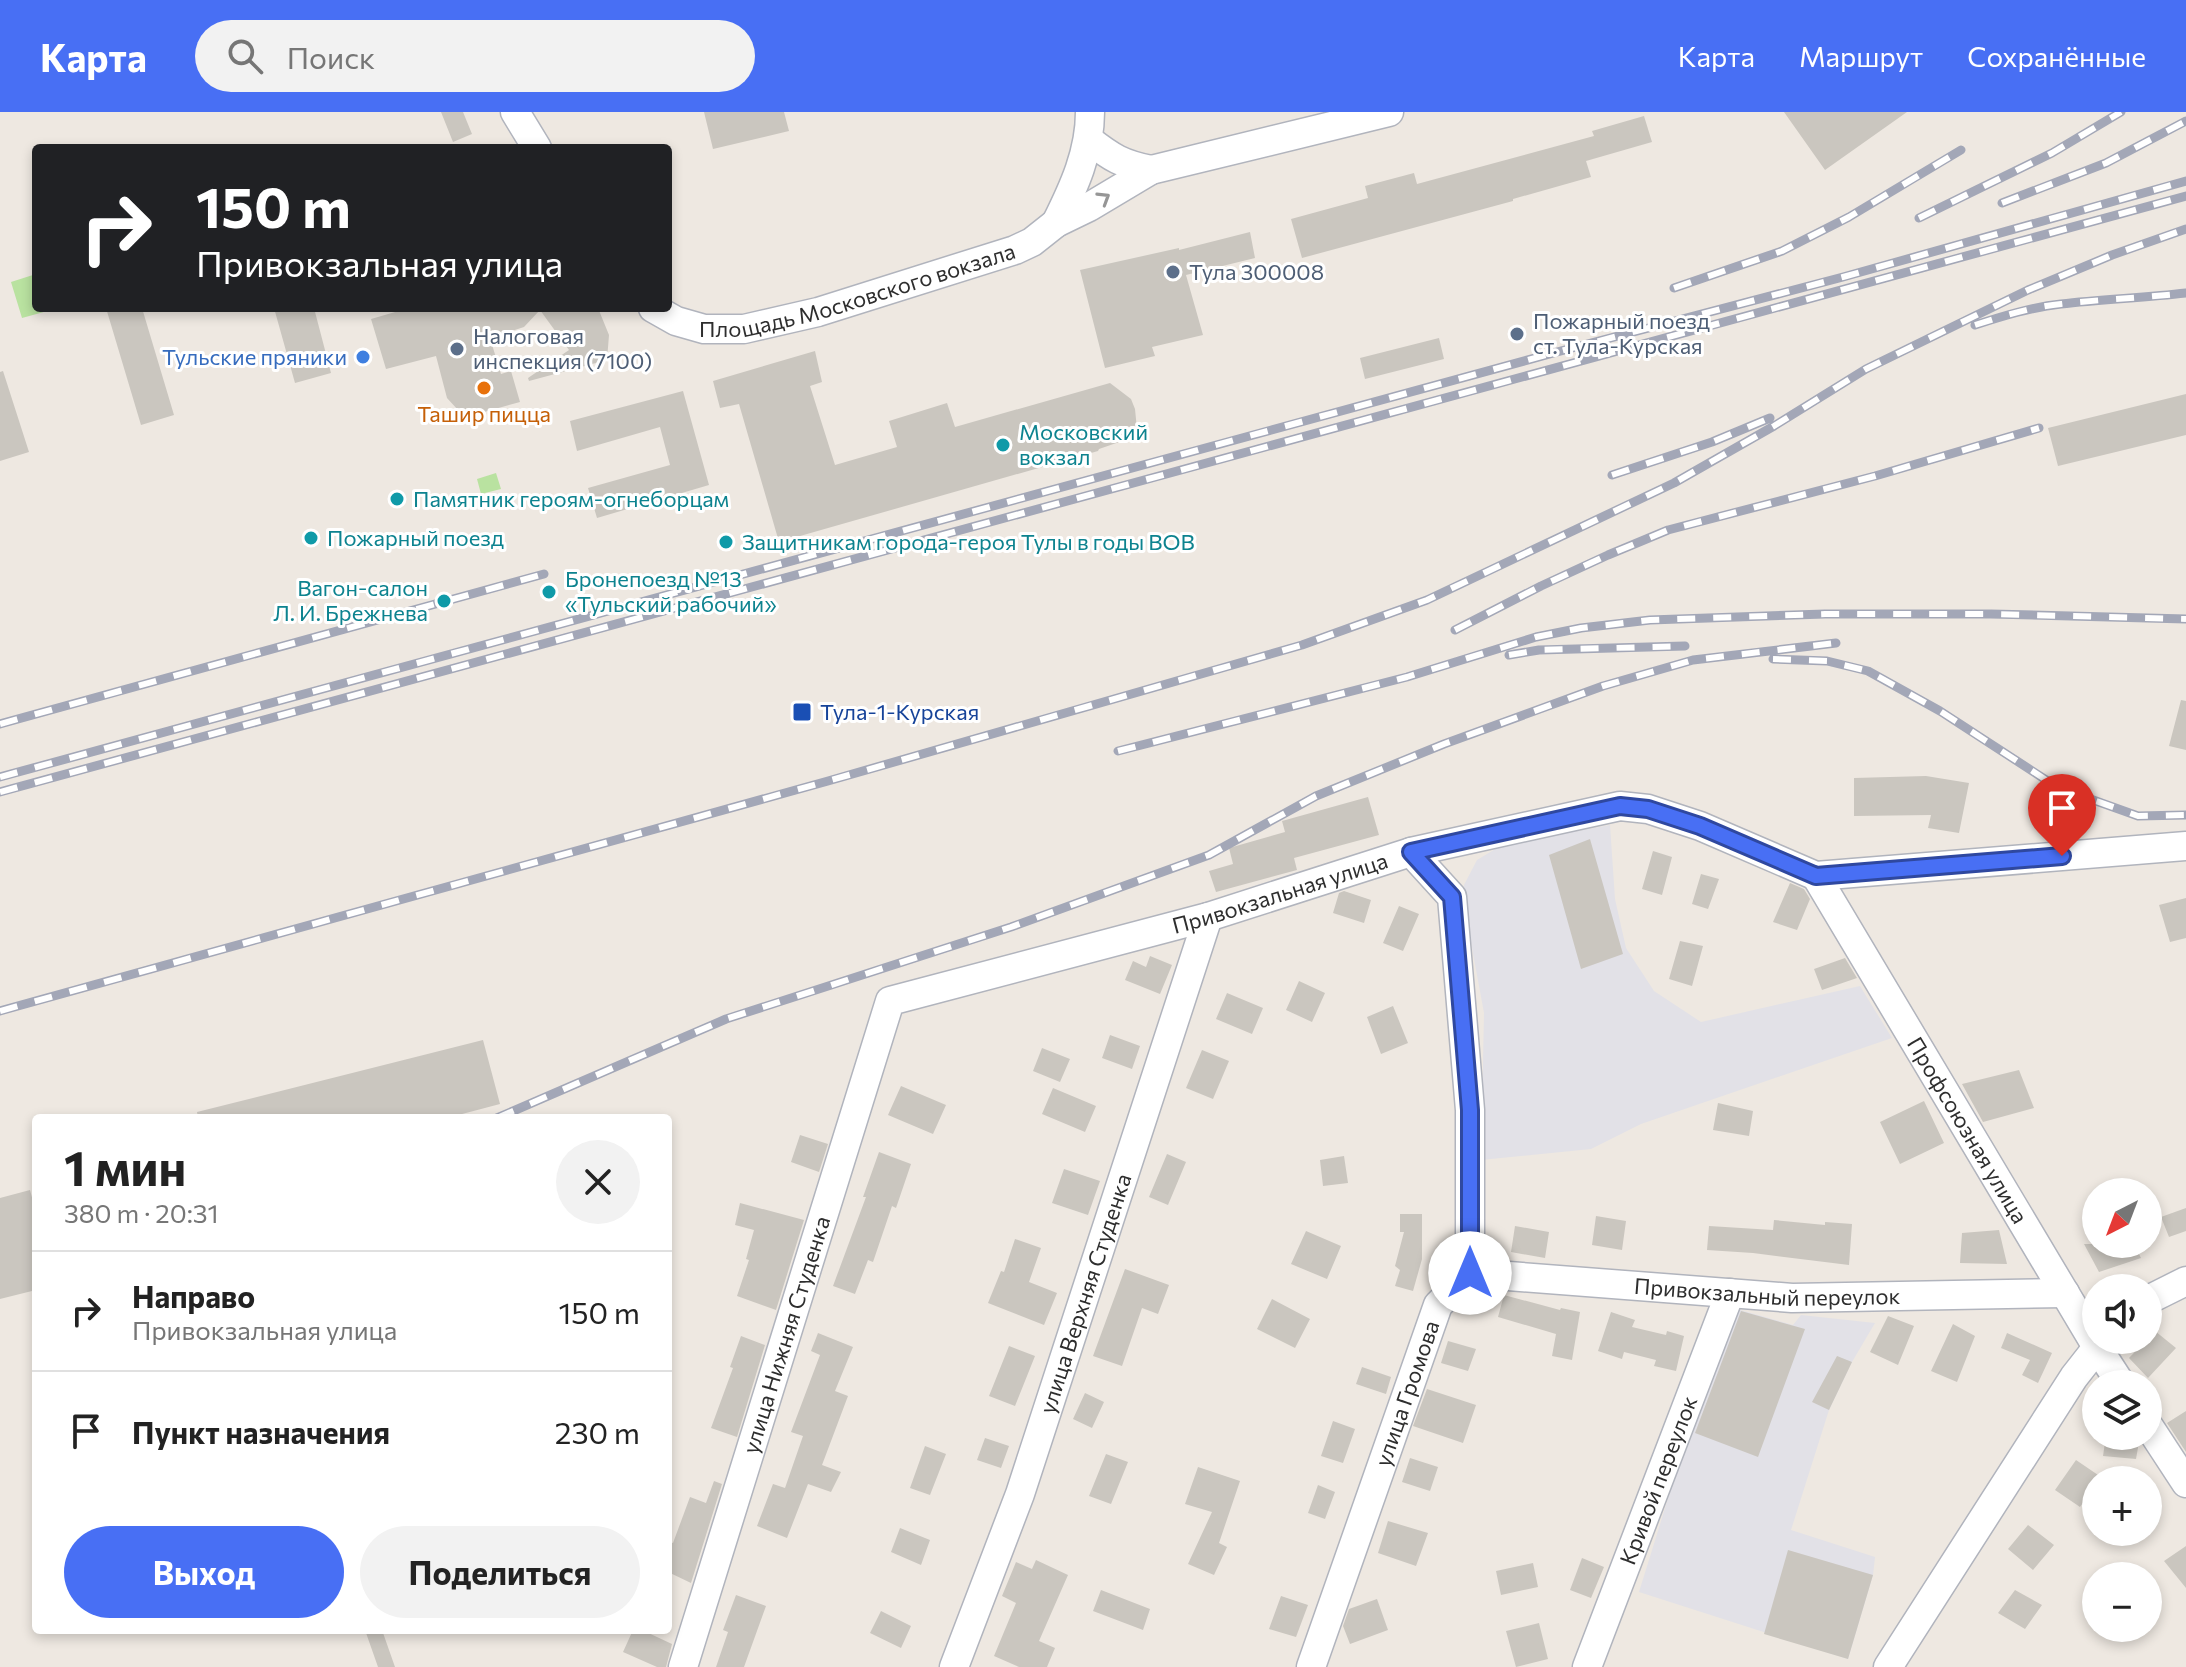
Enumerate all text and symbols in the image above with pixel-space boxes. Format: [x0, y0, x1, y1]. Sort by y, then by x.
search box [195, 20, 755, 92]
text: Карта [40, 33, 147, 80]
icon: search [223, 34, 267, 78]
text: Поиск [287, 38, 375, 75]
text: Карта [1678, 39, 1755, 73]
text: Маршрут [1799, 39, 1923, 73]
text: Сохранённые [1967, 39, 2146, 73]
text: 150 m [196, 171, 351, 240]
icon: right [64, 176, 168, 280]
one-way arrow [1095, 192, 1110, 207]
street label: Площадь Московского вокзала [699, 237, 1018, 342]
text: Привокзальная улица [196, 240, 563, 284]
place label: Тула 300008 [1189, 258, 1324, 285]
marker: Тула 300008 [1164, 263, 1182, 281]
place label: Пожарный поезд ст. Тула-Курская [1533, 307, 1710, 359]
place label: Налоговая инспекция (7100) [473, 322, 652, 374]
marker: Пожарный поезд ст. Тула-Курская [1508, 325, 1526, 343]
marker: Налоговая инспекция (7100) [448, 340, 466, 358]
place label: Тульские пряники [162, 343, 347, 370]
marker: Тульские пряники [354, 348, 372, 366]
marker: Ташир пицца [475, 379, 493, 397]
place label: Ташир пицца [417, 400, 551, 427]
place label: Московский вокзал [1019, 418, 1148, 470]
marker: Московский вокзал [994, 436, 1012, 454]
place label: Памятник героям-огнеборцам [413, 485, 729, 512]
marker: Памятник героям-огнеборцам [388, 490, 406, 508]
place label: Пожарный поезд [327, 524, 504, 551]
place label: Защитникам города-героя Тулы в годы ВОВ [742, 528, 1195, 555]
marker: Пожарный поезд [302, 529, 320, 547]
marker: Защитникам города-героя Тулы в годы ВОВ [717, 533, 735, 551]
place label: Бронепоезд №13 «Тульский рабочий» [565, 565, 777, 617]
place label: Вагон-салон Л. И. Брежнева [273, 574, 428, 626]
marker: Бронепоезд №13 «Тульский рабочий» [540, 583, 558, 601]
marker: Вагон-салон Л. И. Брежнева [435, 592, 453, 610]
place label: Тула-1-Курская [820, 698, 979, 725]
marker: Тула-1-Курская [791, 701, 813, 723]
pin [2028, 774, 2096, 856]
icon: arrive [2040, 786, 2084, 830]
street label: Привокзальная улица [1169, 846, 1391, 939]
street label: Профсоюзная улица [1902, 1032, 2034, 1228]
text: 1 мин [64, 1137, 186, 1196]
button: close [556, 1140, 640, 1224]
street label: улица Верхняя Cтуденка [1033, 1170, 1136, 1417]
north arrow [2082, 1178, 2162, 1258]
map controls [2082, 1178, 2162, 1642]
text: 380 m · 20:31 [64, 1197, 219, 1228]
street label: улица Нижняя Cтуденкa [736, 1212, 835, 1457]
position arrow [1428, 1231, 1512, 1315]
street label: Привокзальный переулок [1633, 1272, 1901, 1311]
button: sound [2082, 1274, 2162, 1354]
text: Направо [132, 1277, 255, 1314]
icon: right [64, 1289, 108, 1333]
text: 150 m [558, 1293, 640, 1330]
text: Привокзальная улица [132, 1314, 397, 1345]
street label: улица Громова [1368, 1317, 1445, 1470]
button: layers [2082, 1370, 2162, 1450]
street label: Кривой переулок [1613, 1392, 1703, 1568]
icon: arrive [64, 1409, 108, 1453]
text: Пункт назначения [132, 1413, 390, 1450]
text: 230 m [555, 1413, 640, 1450]
button: + [2082, 1466, 2162, 1546]
button: Выход [64, 1526, 344, 1618]
button: Поделиться [360, 1526, 640, 1618]
button: − [2082, 1562, 2162, 1642]

